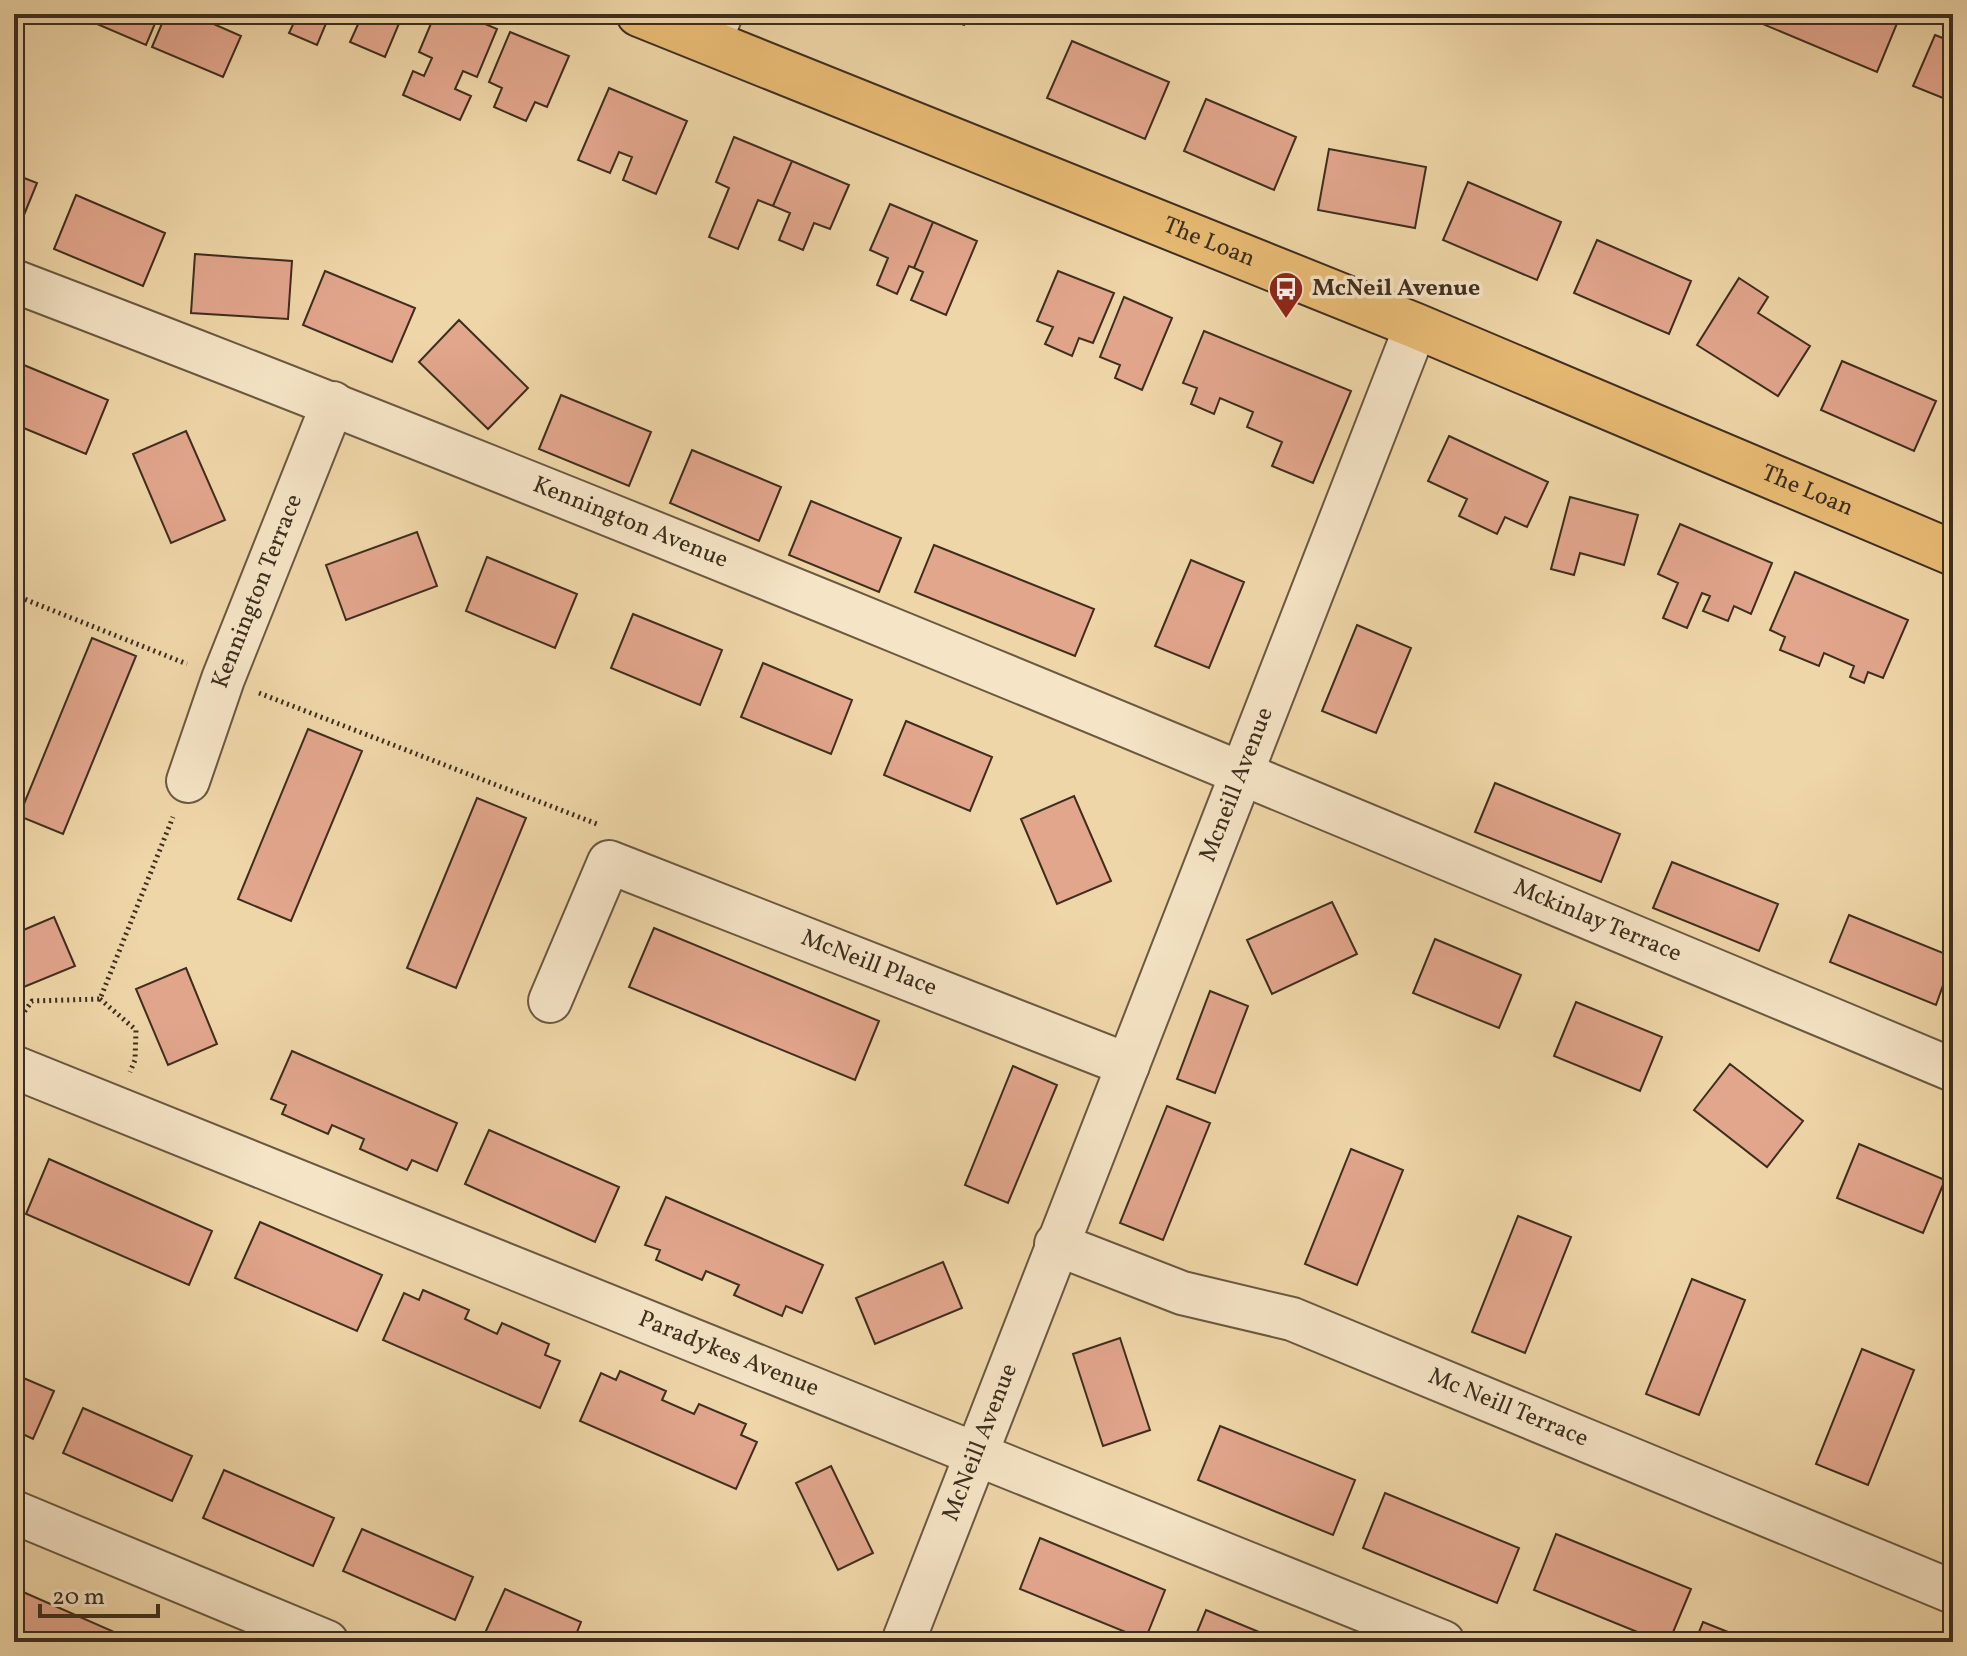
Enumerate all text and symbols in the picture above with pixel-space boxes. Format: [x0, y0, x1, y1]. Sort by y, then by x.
street label: The Loan [1158, 209, 1260, 277]
bus stop icon: McNeil Avenue [1267, 270, 1305, 320]
place label: McNeil Avenue [1312, 272, 1480, 306]
street label: The Loan [1756, 457, 1858, 526]
street label: Kennington Avenue [527, 469, 733, 578]
street label: Kennington Terrace [204, 489, 312, 693]
street label: Mcneill Avenue [1192, 703, 1283, 867]
street label: Mckinlay Terrace [1508, 871, 1687, 972]
street label: McNeill Place [796, 922, 942, 1006]
street label: Paradykes Avenue [633, 1303, 824, 1406]
street label: McNeill Avenue [935, 1359, 1027, 1526]
street label: Mc Neill Terrace [1423, 1360, 1593, 1456]
scale bar [40, 1568, 158, 1618]
text: 20 m [52, 1581, 105, 1615]

